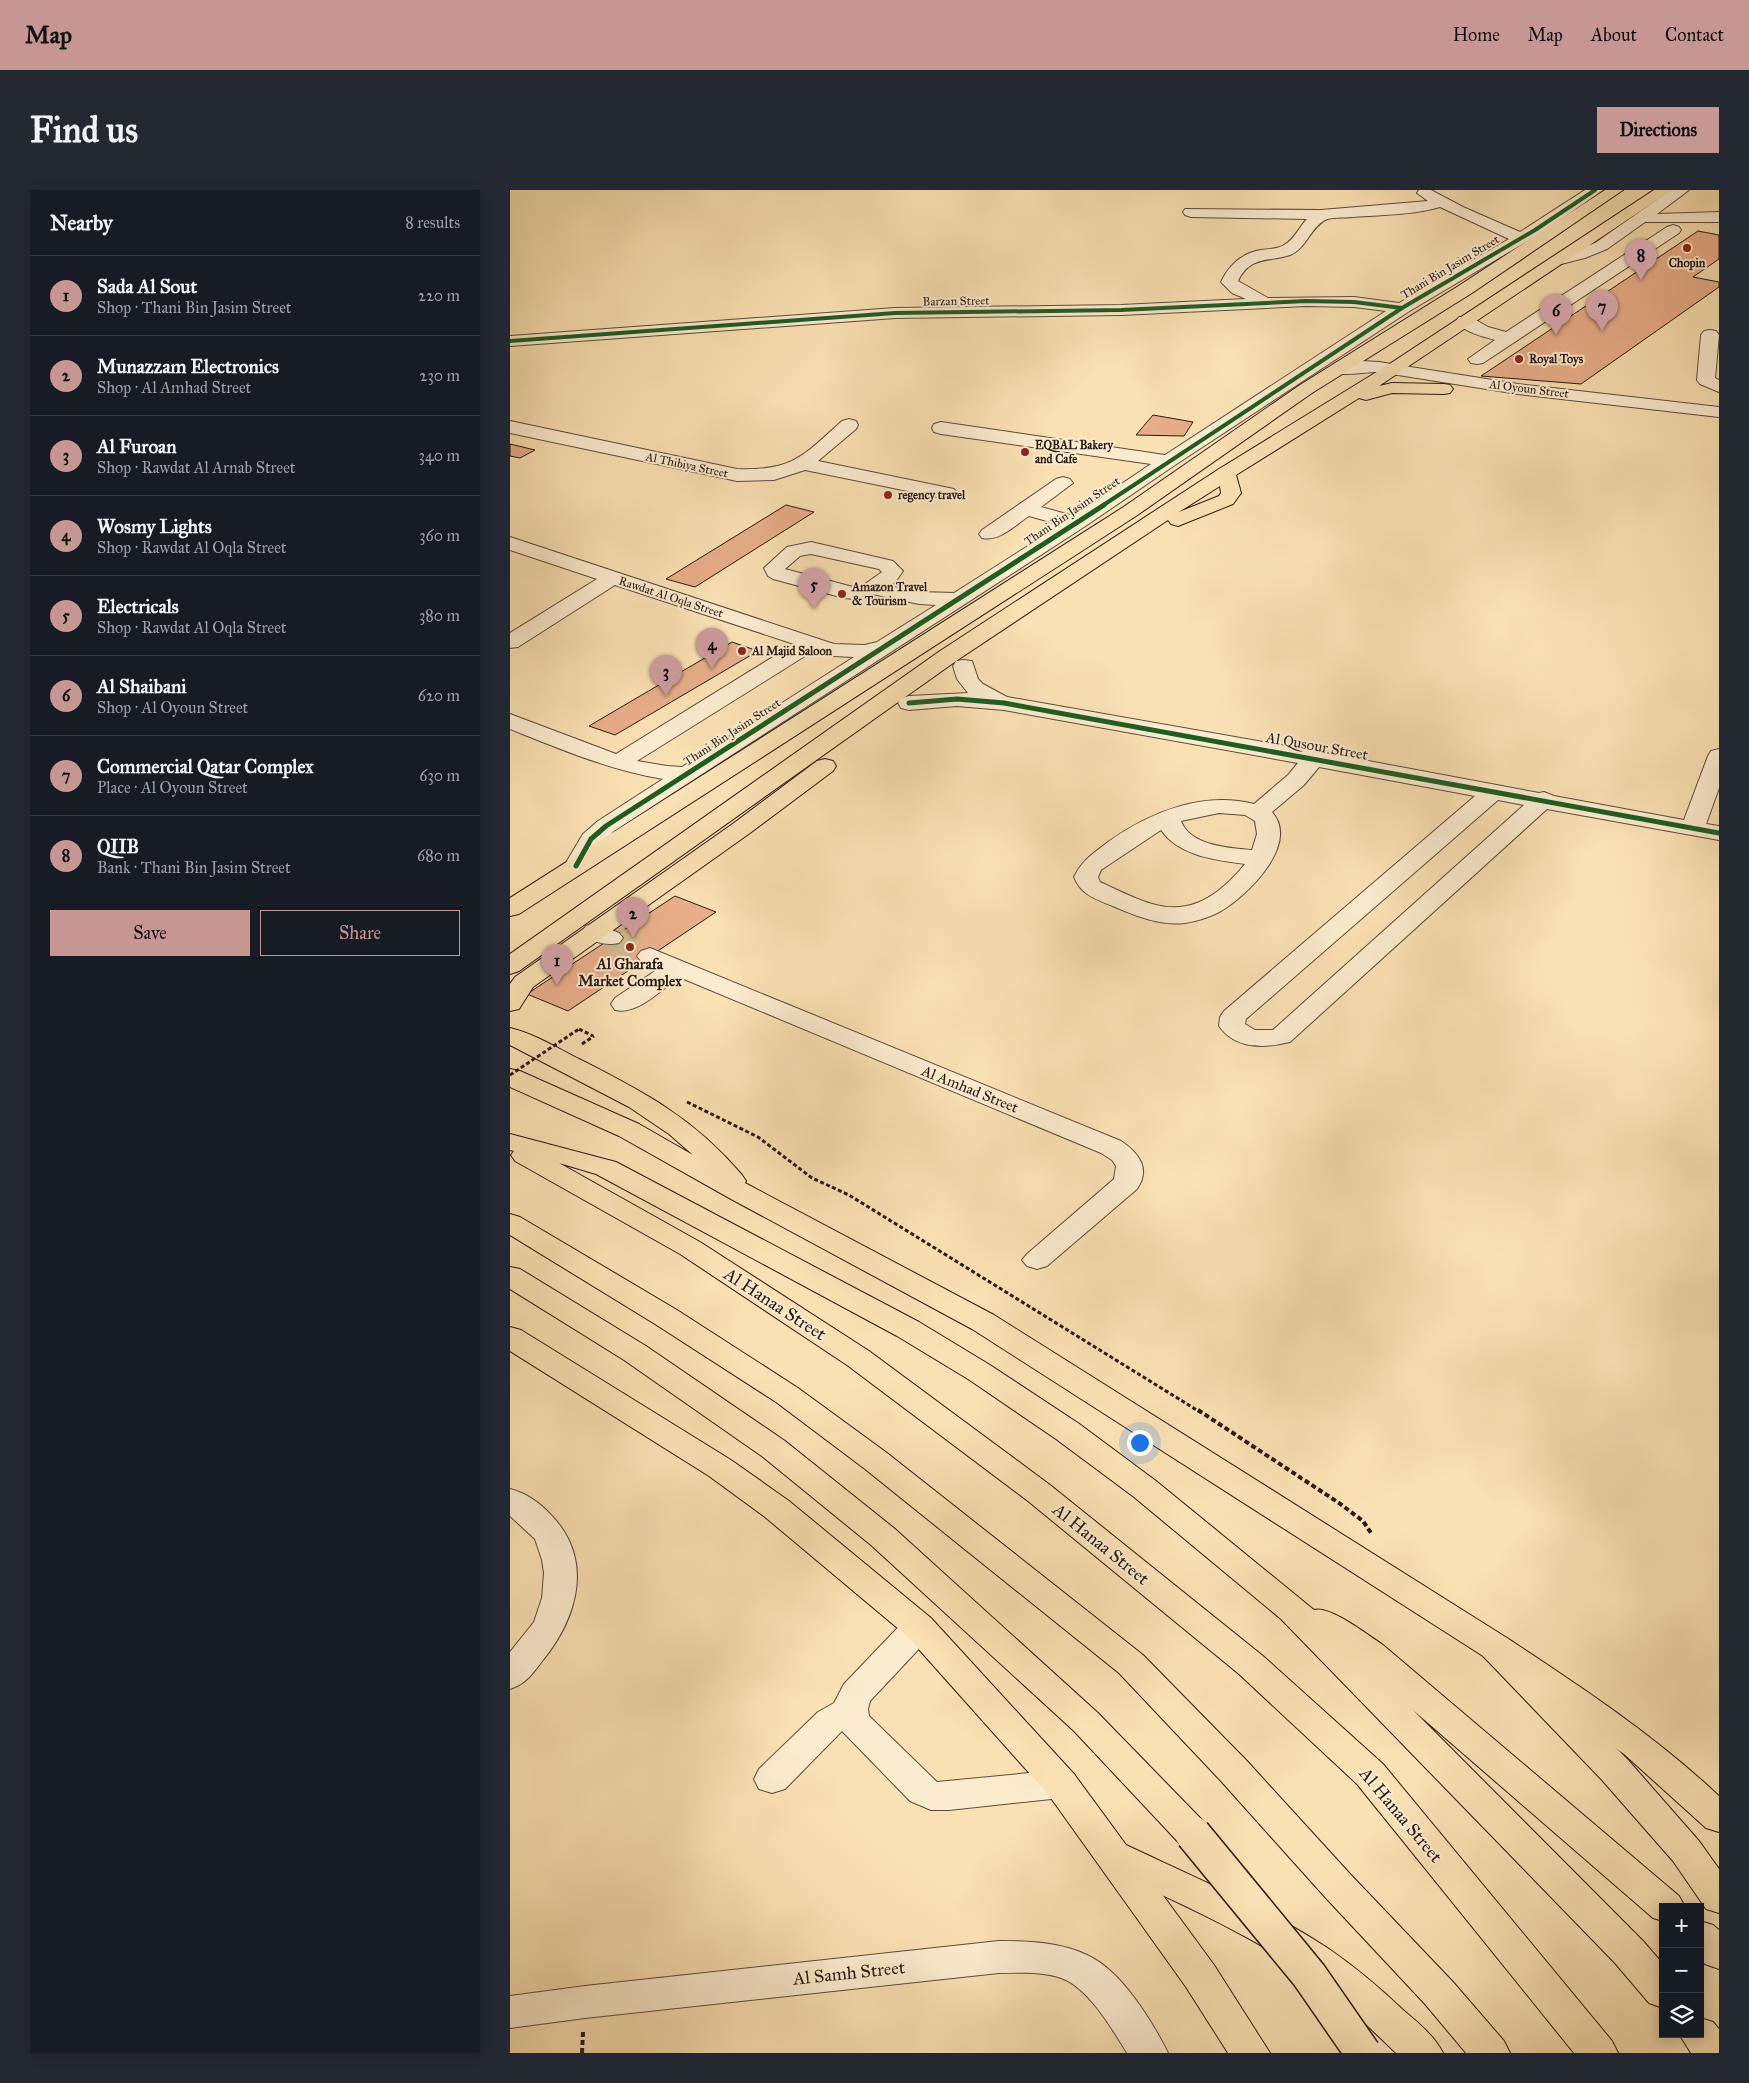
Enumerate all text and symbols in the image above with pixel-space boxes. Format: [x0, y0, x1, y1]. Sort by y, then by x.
text: Map [25, 20, 72, 50]
text: Home [1453, 24, 1500, 46]
text: Map [1528, 24, 1563, 46]
text: About [1591, 24, 1637, 46]
text: Contact [1665, 24, 1724, 46]
button: Directions [1597, 107, 1719, 153]
text: Find us [30, 109, 138, 152]
text: Nearby [50, 210, 113, 236]
text: 8 results [405, 213, 460, 232]
street label: Thani Bin Jasim Street [1398, 232, 1503, 303]
pin: 8 [1625, 239, 1657, 280]
marker: Chopin [1681, 242, 1693, 254]
place label: Chopin [1669, 256, 1706, 271]
text: Sada Al Sout [97, 275, 197, 298]
text: 1 [63, 286, 69, 305]
text: 220 m [418, 286, 460, 305]
pin: 7 [1586, 290, 1618, 331]
street label: Barzan Street [922, 293, 990, 309]
pin: 6 [1540, 294, 1572, 335]
text: Shop · Thani Bin Jasim Street [97, 298, 291, 317]
place label: Royal Toys [1529, 352, 1584, 367]
marker: Royal Toys [1513, 353, 1525, 365]
text: Munazzam Electronics [97, 355, 279, 378]
text: 2 [62, 366, 70, 385]
text: 230 m [420, 366, 460, 385]
street label: Al Oyoun Street [1487, 377, 1570, 401]
text: Shop · Al Amhad Street [97, 378, 251, 397]
text: Al Furoan [97, 435, 176, 458]
place label: EQBAL Bakery and Cafe [1035, 438, 1114, 466]
text: 3 [63, 446, 69, 465]
text: 340 m [418, 446, 460, 465]
marker: EQBAL Bakery and Cafe [1019, 446, 1031, 458]
street label: Al Thibiya Street [643, 449, 730, 481]
text: Shop · Rawdat Al Arnab Street [97, 458, 296, 477]
street label: Thani Bin Jasim Street [1021, 473, 1124, 549]
place label: regency travel [897, 488, 966, 503]
marker: regency travel [882, 489, 894, 501]
text: Wosmy Lights [97, 515, 212, 538]
text: 4 [62, 526, 70, 545]
text: 360 m [419, 526, 460, 545]
text: Shop · Rawdat Al Oqla Street [97, 538, 286, 557]
pin: 5 [798, 568, 830, 609]
street label: Rawdat Al Oqla Street [617, 574, 726, 622]
place label: Amazon Travel & Tourism [851, 580, 928, 608]
marker: Amazon Travel & Tourism [836, 588, 848, 600]
text: Electricals [97, 595, 179, 618]
text: 5 [62, 606, 70, 625]
text: 380 m [419, 606, 460, 625]
text: Shop · Rawdat Al Oqla Street [97, 618, 286, 637]
pin: 4 [696, 628, 728, 669]
place label: Al Majid Saloon [751, 644, 833, 659]
marker: Al Majid Saloon [736, 645, 748, 657]
pin: 3 [650, 655, 682, 696]
text: Al Shaibani [97, 675, 186, 698]
text: 6 [62, 686, 70, 705]
text: 620 m [418, 686, 460, 705]
street label: Thani Bin Jasim Street [681, 695, 784, 769]
text: Shop · Al Oyoun Street [97, 698, 248, 717]
street label: Al Qusour Street [1264, 728, 1370, 764]
text: Commercial Qatar Complex [97, 755, 314, 778]
text: 7 [62, 766, 70, 785]
text: 630 m [419, 766, 460, 785]
text: Place · Al Oyoun Street [97, 778, 248, 797]
text: QIIB [97, 835, 139, 858]
text: 8 [62, 846, 70, 865]
text: 680 m [417, 846, 460, 865]
text: Bank · Thani Bin Jasim Street [97, 858, 291, 877]
pin: 2 [617, 897, 649, 938]
button: Save [50, 910, 250, 956]
button: Share [260, 910, 460, 956]
marker: Al Gharafa Market Complex [624, 941, 636, 953]
pin: 1 [541, 944, 573, 985]
place label: Al Gharafa Market Complex [578, 955, 682, 991]
street label: Al Amhad Street [918, 1061, 1022, 1117]
street label: Al Hanaa Street [719, 1262, 831, 1346]
your location [1127, 1430, 1153, 1456]
street label: Al Hanaa Street [1048, 1498, 1154, 1590]
street label: Al Hanaa Street [1354, 1762, 1448, 1868]
map controls [1659, 1903, 1704, 2038]
button: + [1659, 1903, 1704, 1948]
button: − [1659, 1948, 1704, 1993]
street label: Al Samh Street [791, 1956, 907, 1990]
button: layers [1659, 1993, 1704, 2038]

